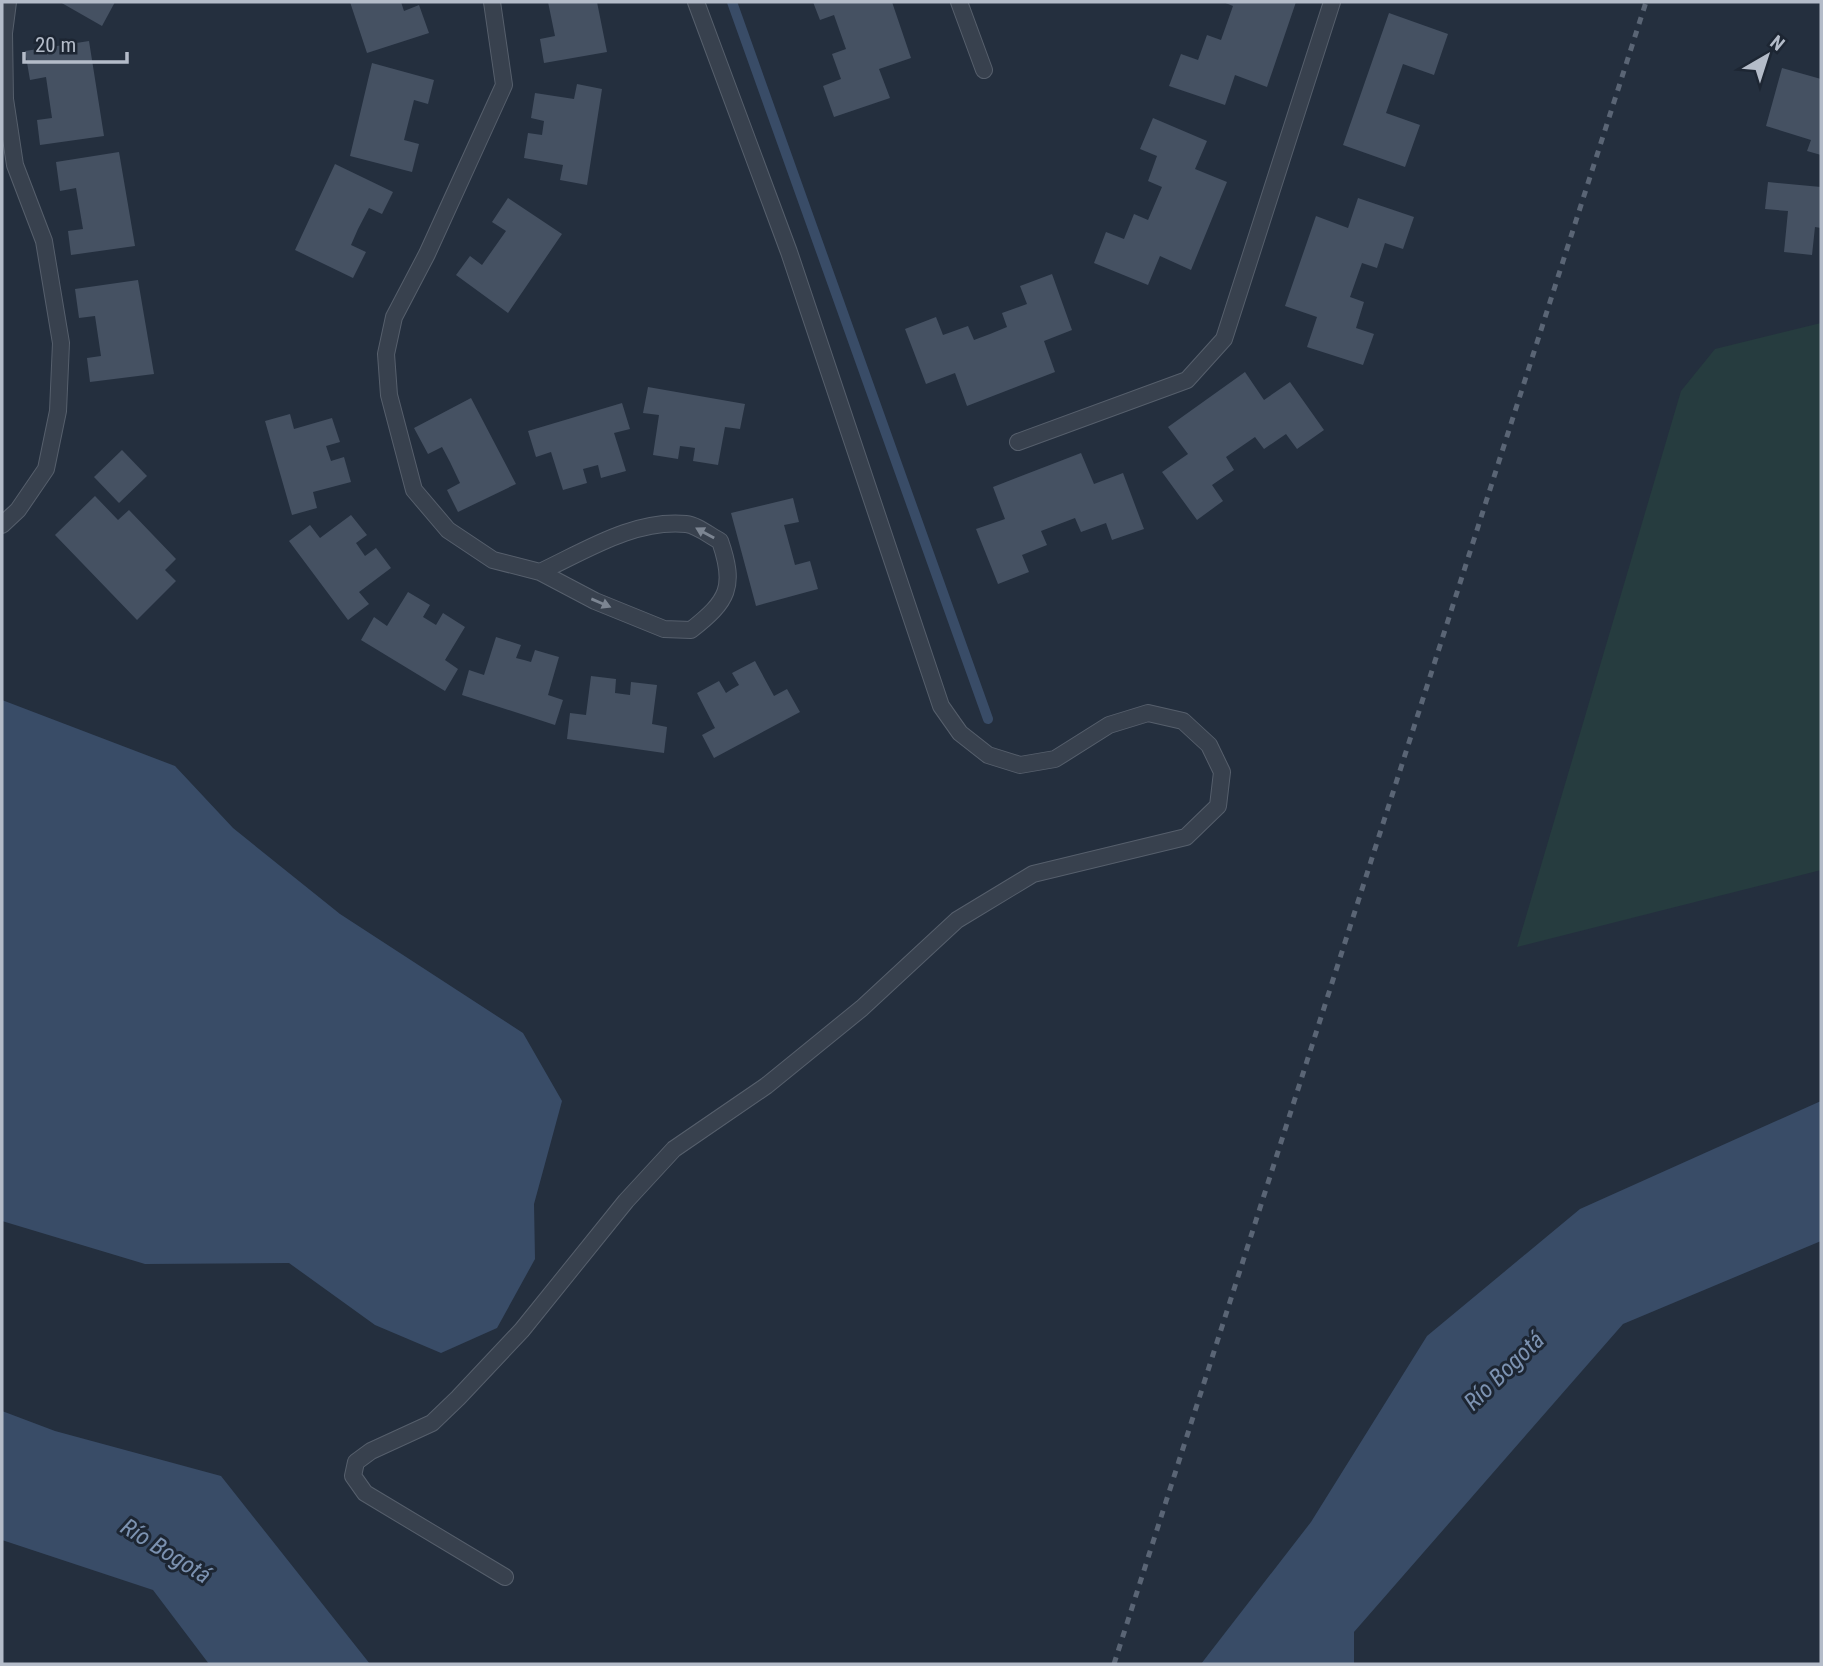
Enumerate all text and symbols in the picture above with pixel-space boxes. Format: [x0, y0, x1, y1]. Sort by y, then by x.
scale bar [24, 21, 128, 65]
north arrow [1732, 21, 1802, 91]
text: N [1766, 31, 1789, 56]
text: 20 m [35, 33, 76, 57]
one-way arrow [695, 527, 715, 539]
one-way arrow [591, 597, 611, 609]
water label: Río Bogotá [1458, 1325, 1551, 1416]
water label: Río Bogotá [116, 1512, 217, 1590]

